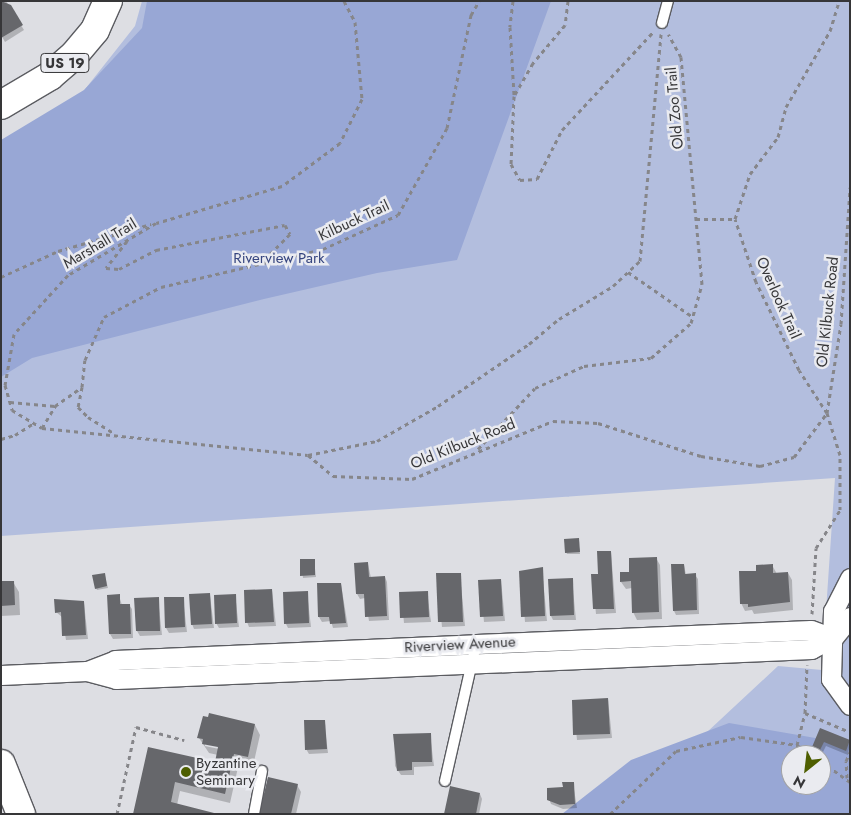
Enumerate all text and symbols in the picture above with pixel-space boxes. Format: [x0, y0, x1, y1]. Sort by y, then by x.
road number: US 19 [40, 52, 90, 74]
street label: Old Zoo Trail [662, 66, 688, 150]
street label: Kilbuck Trail [316, 197, 392, 245]
street label: Marshall Trail [60, 215, 140, 273]
park label: Riverview Park [233, 250, 325, 268]
street label: Overlook Trail [752, 254, 804, 342]
street label: Old Kilbuck Road [813, 256, 843, 368]
street label: Old Kilbuck Road [408, 415, 518, 473]
street label: Riverview Avenue [404, 633, 516, 657]
north arrow [781, 745, 831, 795]
place label: Byzantine Seminary [196, 754, 257, 789]
marker: Byzantine Seminary [180, 766, 192, 778]
text: N [789, 771, 809, 794]

